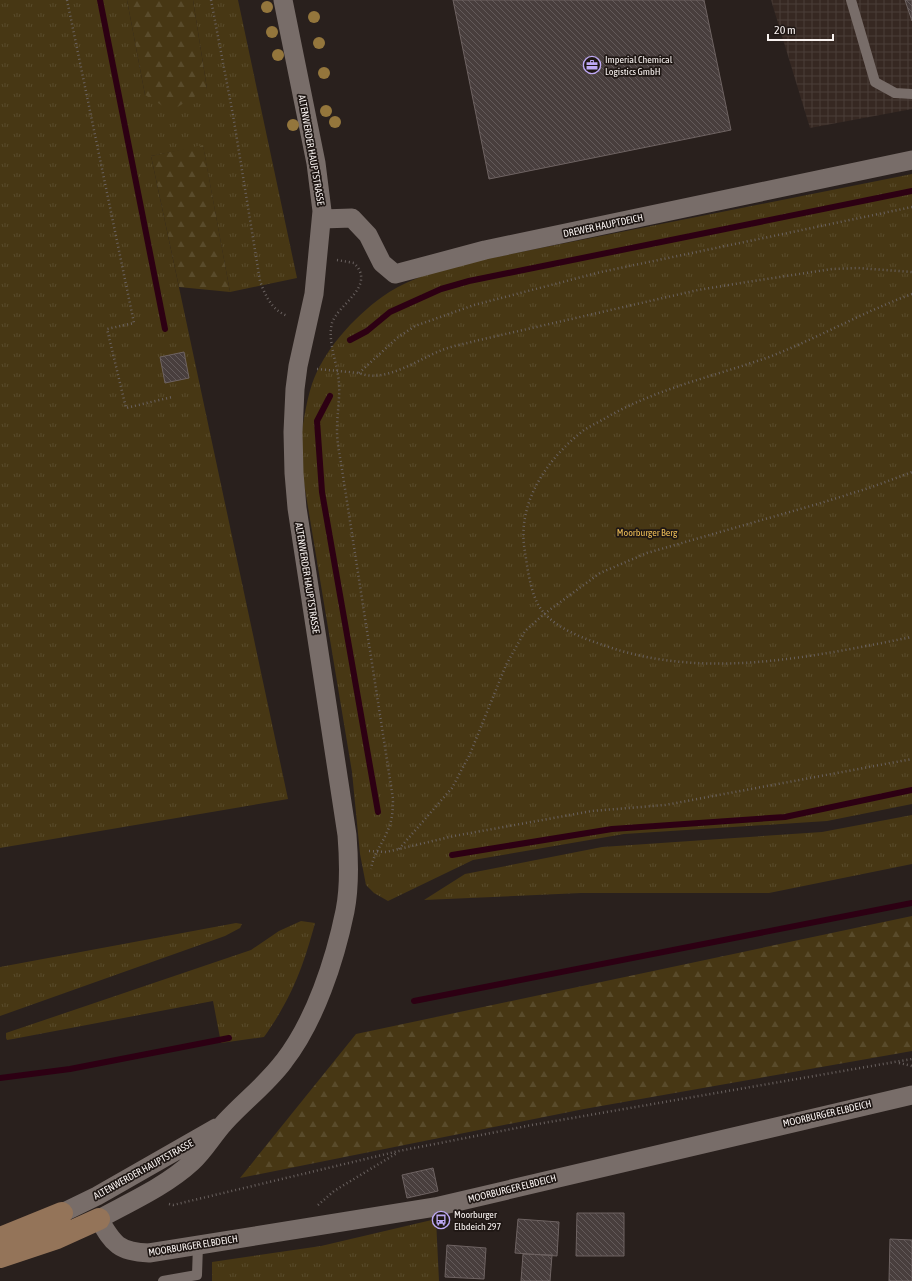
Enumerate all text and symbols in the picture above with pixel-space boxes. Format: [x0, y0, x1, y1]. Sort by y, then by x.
scale bar [768, 16, 833, 42]
text: 20 m [774, 23, 796, 37]
place label: Imperial Chemical Logistics GmbH [605, 54, 673, 77]
office icon: Imperial Chemical Logistics GmbH [582, 55, 602, 75]
street label: ALTENWERDER HAUPTSTRASSE [296, 94, 327, 207]
street label: DREWER HAUPTDEICH [562, 212, 644, 239]
street label: ALTENWERDER HAUPTSTRASSE [293, 522, 322, 635]
park label: Moorburger Berg [617, 527, 678, 538]
street label: MOORBURGER ELBDEICH [782, 1098, 872, 1129]
street label: ALTENWERDER HAUPTSTRASSE [92, 1137, 196, 1201]
street label: MOORBURGER ELBDEICH [467, 1172, 557, 1205]
place label: Moorburger Elbdeich 297 [454, 1209, 502, 1232]
bus stop icon: Moorburger Elbdeich 297 [431, 1210, 451, 1230]
street label: MOORBURGER ELBDEICH [148, 1233, 239, 1258]

